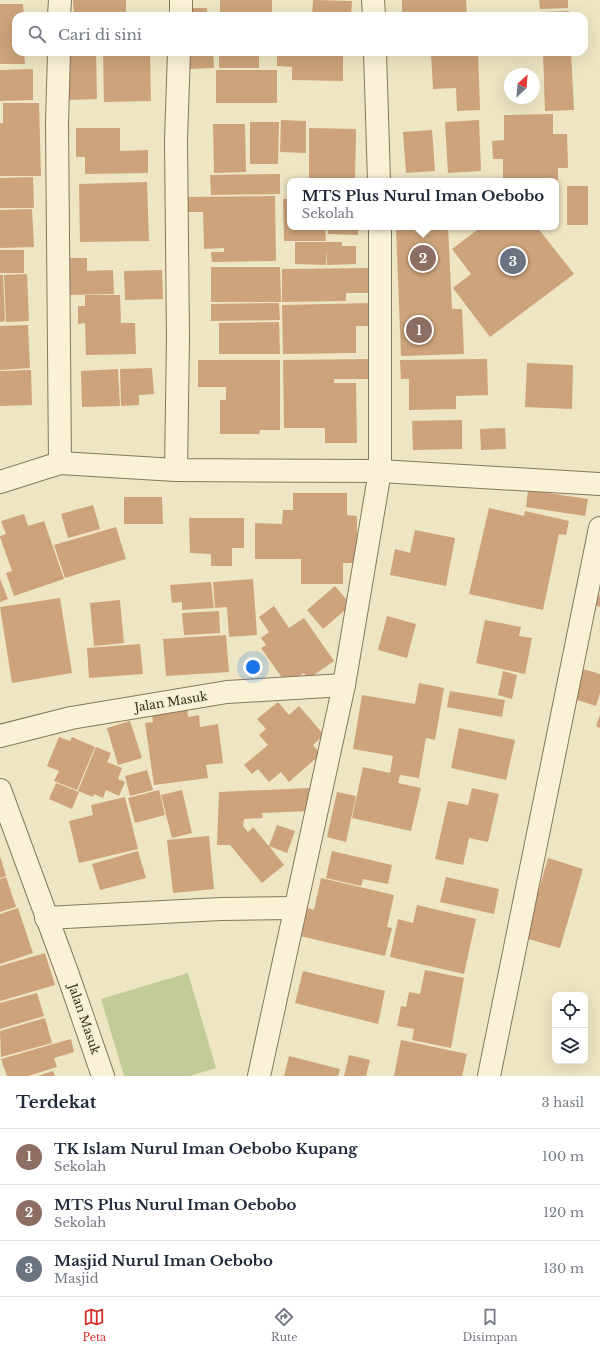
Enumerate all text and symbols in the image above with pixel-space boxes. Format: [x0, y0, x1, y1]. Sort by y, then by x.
search box [12, 12, 588, 56]
icon: search [26, 23, 48, 45]
text: Cari di sini [58, 25, 142, 44]
north arrow [504, 68, 540, 104]
popup [287, 178, 559, 230]
text: MTS Plus Nurul Iman Oebobo [302, 186, 544, 205]
text: Sekolah [302, 205, 354, 222]
pin: 2 [410, 243, 436, 273]
pin: 3 [500, 246, 526, 276]
pin: 1 [406, 315, 432, 345]
your location [243, 657, 263, 677]
street label: Jalan Masuk [131, 688, 209, 715]
street label: Jalan Masuk [65, 980, 104, 1057]
map controls [552, 992, 588, 1064]
button: locate [552, 992, 588, 1028]
button: layers [552, 1028, 588, 1064]
text: Terdekat [16, 1092, 96, 1113]
text: 3 hasil [542, 1094, 584, 1111]
text: TK Islam Nurul Iman Oebobo Kupang [54, 1139, 357, 1158]
text: 1 [26, 1148, 32, 1165]
text: 100 m [542, 1148, 584, 1165]
text: Sekolah [54, 1158, 106, 1175]
text: MTS Plus Nurul Iman Oebobo [54, 1195, 296, 1214]
text: 2 [25, 1204, 33, 1221]
text: 120 m [543, 1204, 584, 1221]
text: Sekolah [54, 1214, 106, 1231]
text: Masjid Nurul Iman Oebobo [54, 1251, 273, 1270]
text: 3 [25, 1260, 33, 1277]
text: 130 m [543, 1260, 584, 1277]
text: Masjid [54, 1270, 98, 1287]
tab: Peta [82, 1306, 106, 1344]
tab: Rute [271, 1306, 298, 1344]
tab: Disimpan [462, 1306, 518, 1344]

